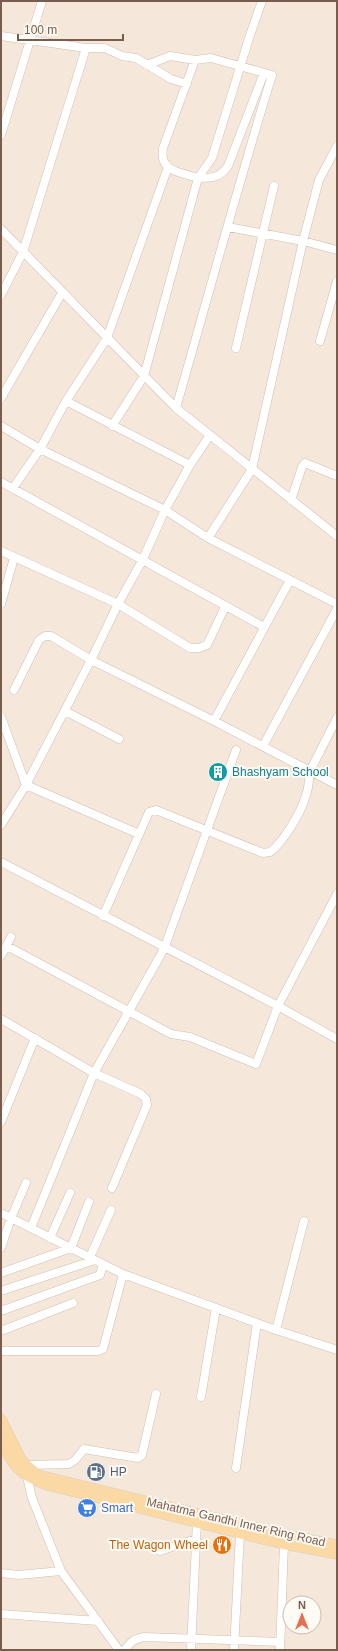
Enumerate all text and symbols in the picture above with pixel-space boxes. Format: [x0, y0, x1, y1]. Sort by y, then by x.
scale bar [18, 16, 123, 42]
text: 100 m [24, 23, 57, 37]
building icon: Bhashyam School [207, 761, 229, 783]
place label: Bhashyam School [232, 765, 329, 779]
fuel station icon: HP [85, 1461, 107, 1483]
place label: HP [110, 1465, 127, 1479]
street label: Mahatma Gandhi Inner Ring Road [145, 1495, 327, 1549]
supermarket icon: Smart [76, 1497, 98, 1519]
place label: Smart [101, 1501, 134, 1515]
restaurant icon: The Wagon Wheel [211, 1534, 233, 1556]
place label: The Wagon Wheel [109, 1538, 208, 1552]
north arrow [282, 1595, 322, 1635]
text: N [298, 1599, 306, 1611]

